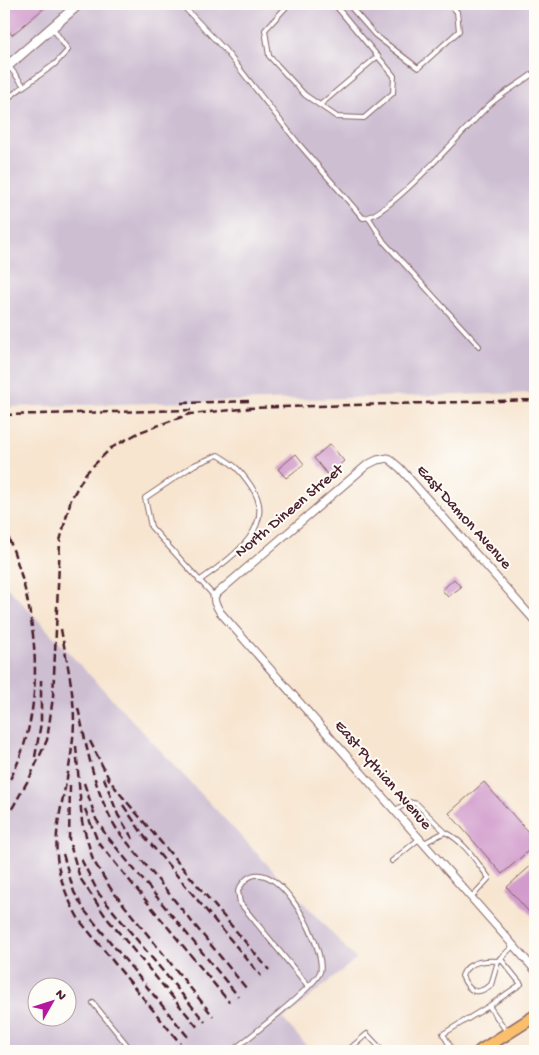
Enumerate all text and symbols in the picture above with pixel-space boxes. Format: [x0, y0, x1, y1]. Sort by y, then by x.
street label: North Dineen Street [232, 460, 349, 563]
street label: East Damon Avenue [411, 462, 515, 575]
street label: East Pythian Avenue [329, 717, 435, 835]
north arrow [28, 978, 78, 1028]
text: N [51, 986, 70, 1004]

